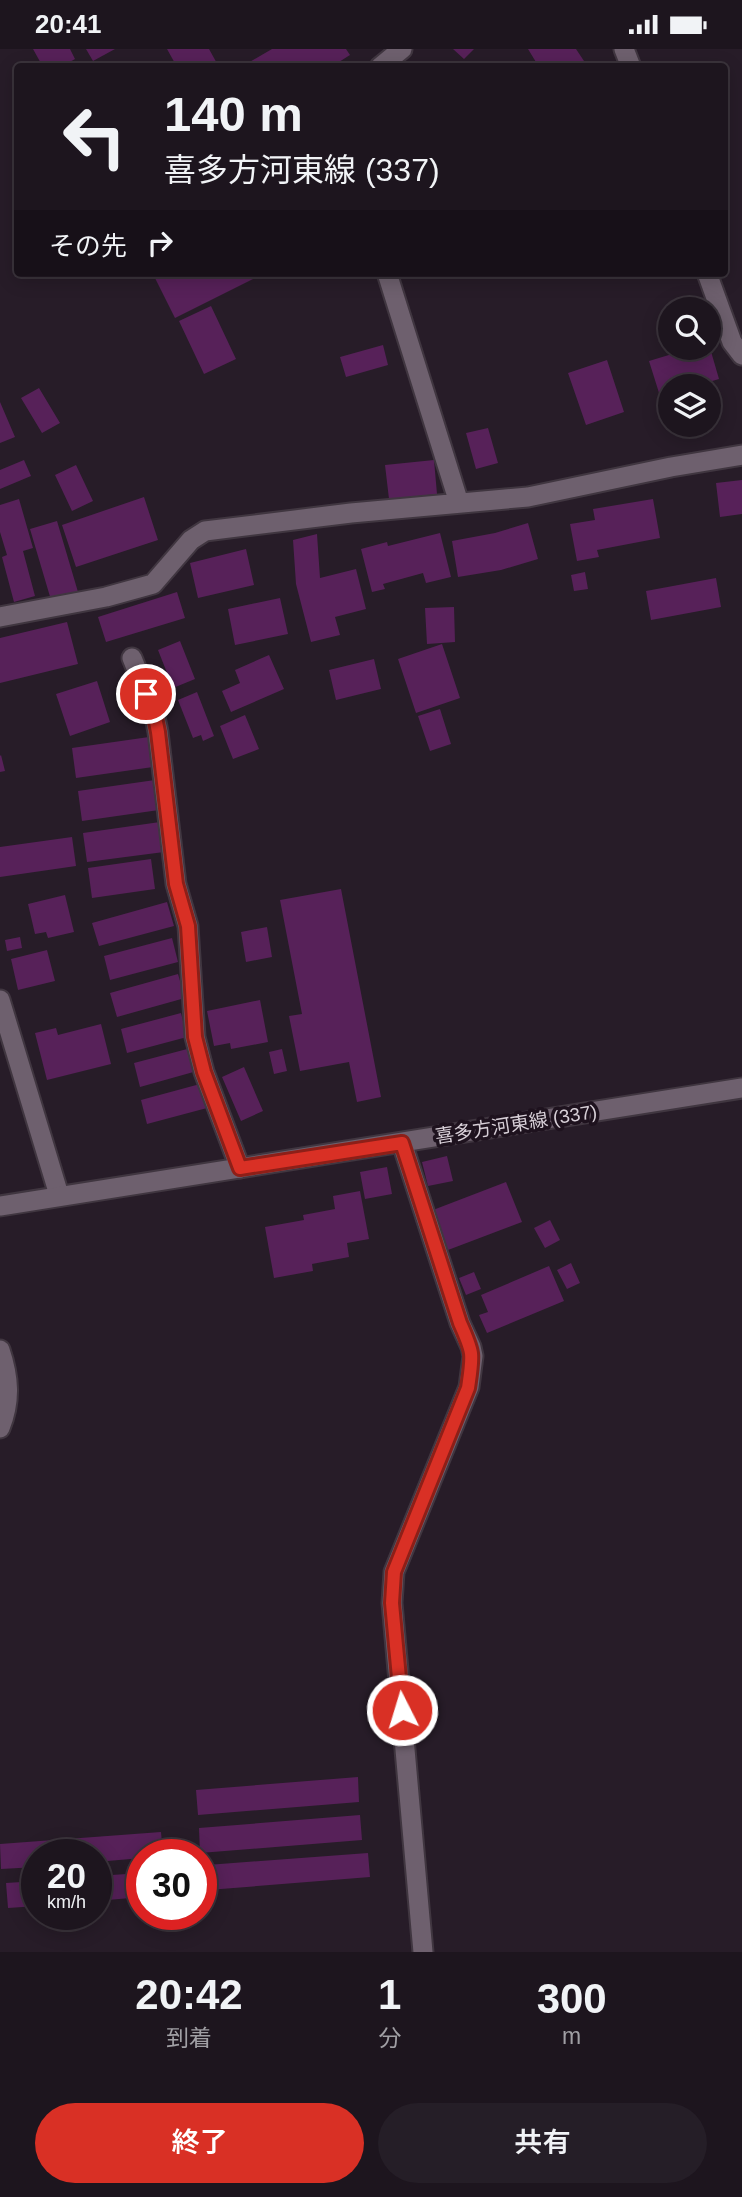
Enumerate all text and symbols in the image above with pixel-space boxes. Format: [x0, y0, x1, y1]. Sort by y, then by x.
text: 20:41 [35, 9, 102, 39]
text: 140 m [164, 87, 303, 141]
icon: left [49, 91, 140, 182]
text: 喜多方河東線 (337) [164, 152, 440, 188]
icon: right [141, 224, 179, 262]
text: その先 [49, 231, 127, 261]
map controls [658, 297, 721, 437]
button: search [658, 297, 721, 360]
button: layers [658, 374, 721, 437]
pin [116, 664, 176, 724]
icon: arrive [127, 675, 165, 713]
street label: 喜多方河東線 (337) [434, 1101, 598, 1147]
position arrow [365, 1673, 439, 1747]
speed limit sign: 30 [126, 1839, 217, 1930]
text: 20 [47, 1856, 86, 1895]
text: km/h [47, 1892, 86, 1912]
text: 20:42 [135, 1971, 243, 2018]
text: 1 [378, 1971, 401, 2018]
text: 300 [537, 1975, 607, 2022]
text: m [562, 2023, 581, 2049]
text: 到着 [166, 2025, 212, 2051]
text: 分 [378, 2025, 401, 2051]
button: 終了 [35, 2103, 364, 2183]
button: 共有 [378, 2103, 707, 2183]

